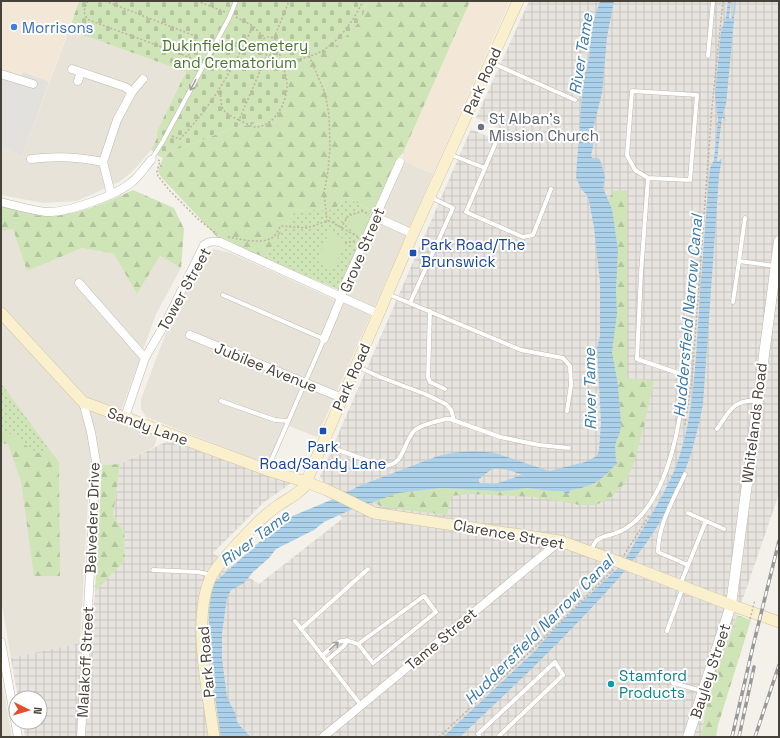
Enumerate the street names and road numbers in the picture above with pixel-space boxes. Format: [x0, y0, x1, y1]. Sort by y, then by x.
street label: Park Road [459, 44, 505, 118]
street label: Grove Street [336, 205, 388, 295]
street label: Tower Street [153, 244, 215, 334]
street label: Jubilee Avenue [212, 338, 320, 396]
street label: Park Road [328, 340, 374, 414]
street label: Whitelands Road [737, 362, 771, 484]
street label: Sandy Lane [105, 403, 191, 449]
street label: Belvedere Drive [81, 462, 103, 574]
street label: Clarence Street [452, 515, 566, 553]
street label: Tame Street [401, 604, 481, 674]
street label: Malakoff Street [73, 606, 97, 718]
street label: Bayley Street [686, 621, 734, 721]
street label: Park Road [193, 625, 219, 699]

